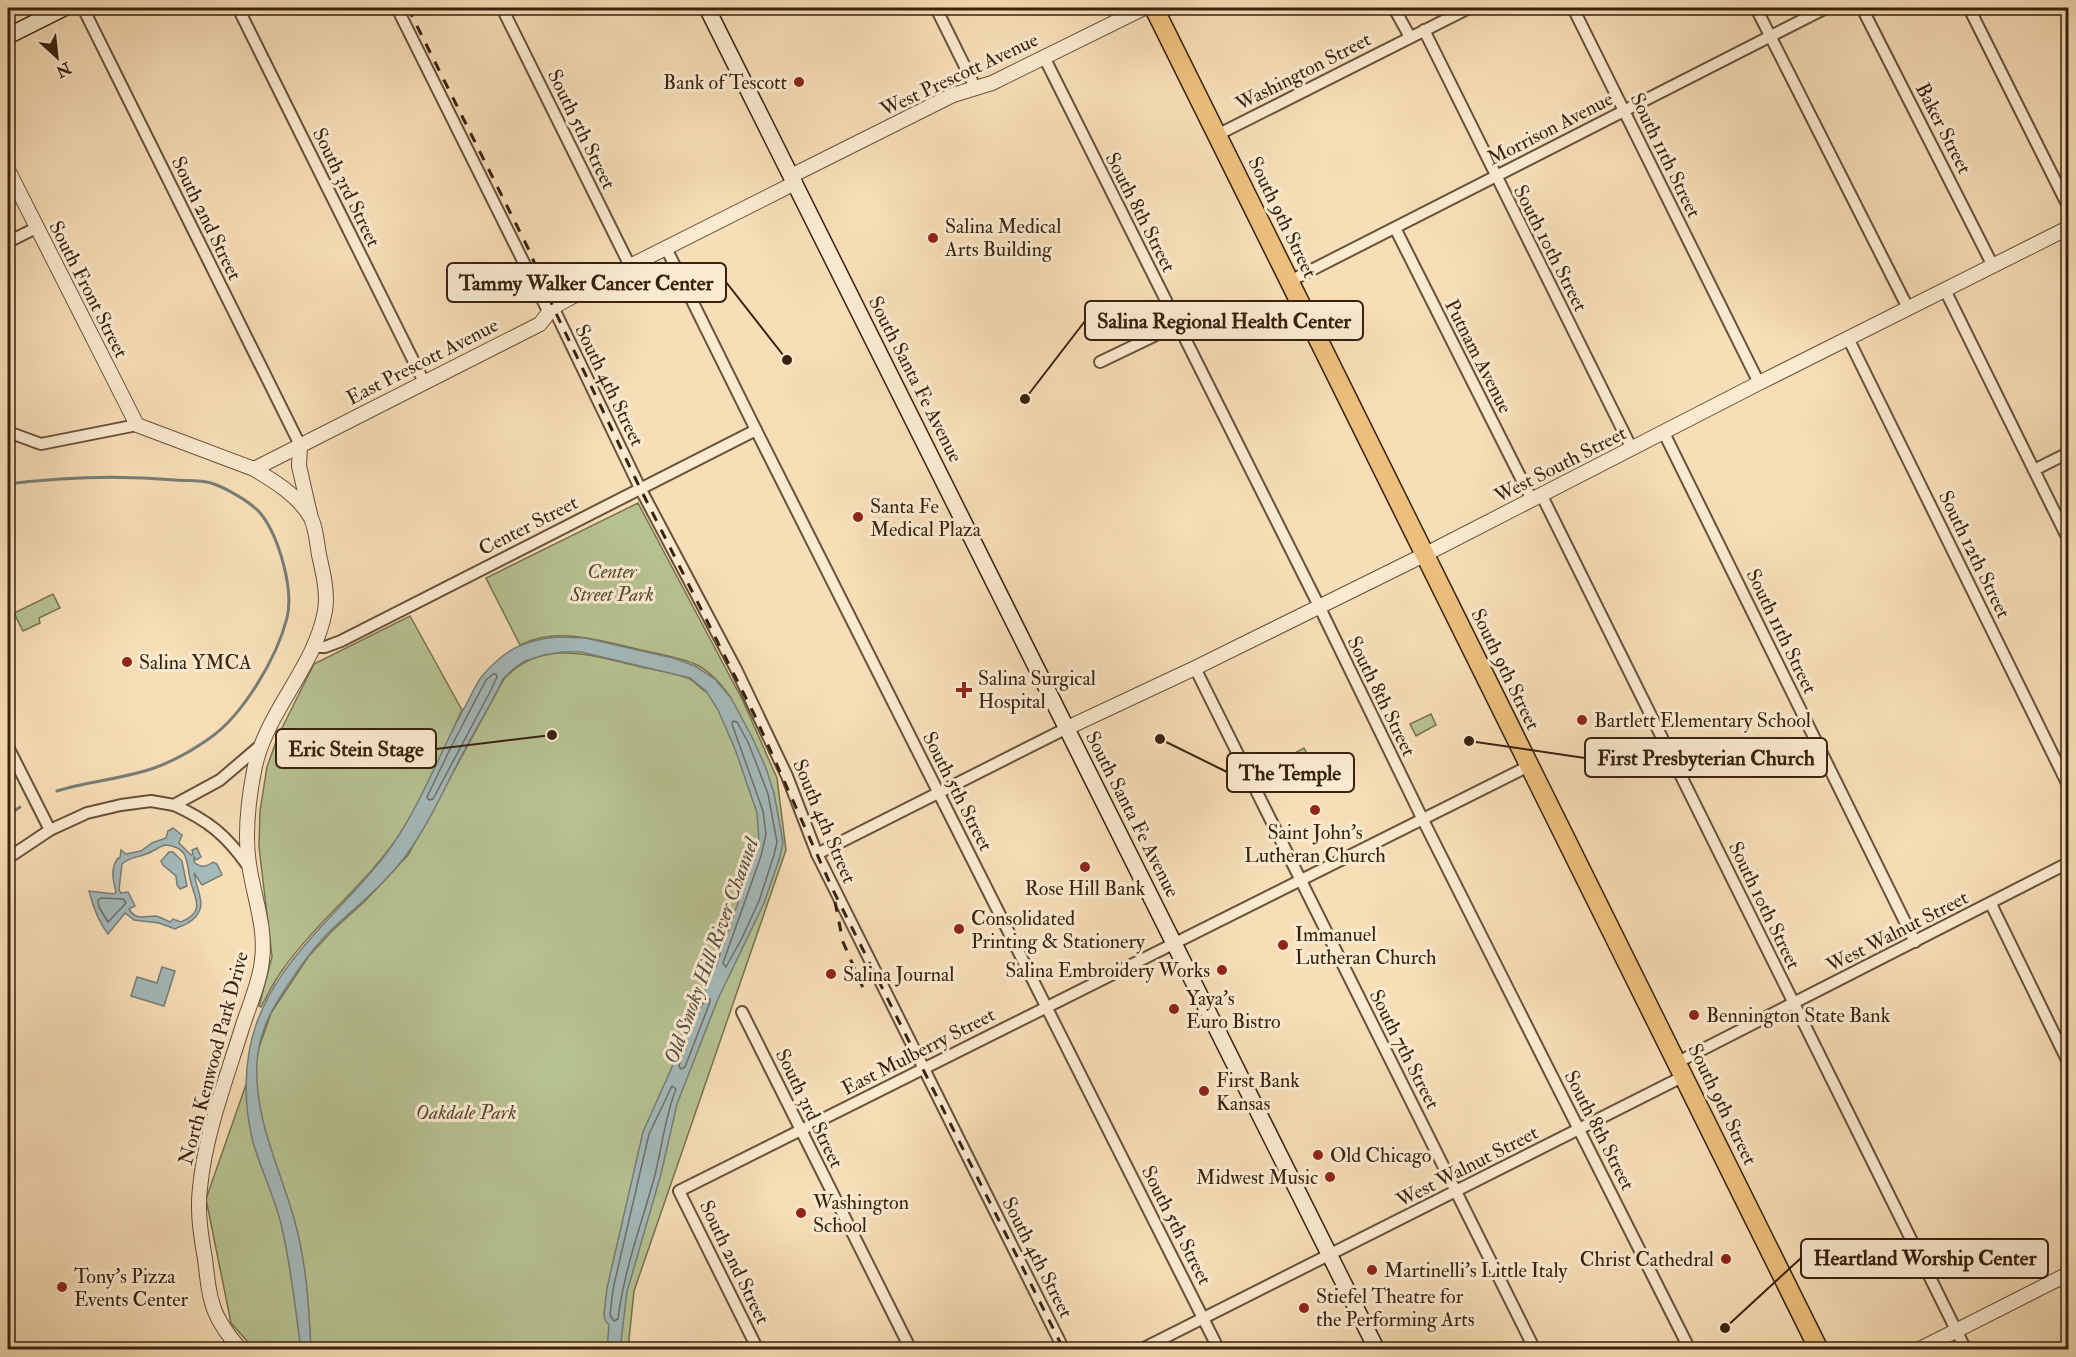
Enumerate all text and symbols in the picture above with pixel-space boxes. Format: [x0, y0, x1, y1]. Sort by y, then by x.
street label: Washington Street [1231, 26, 1375, 117]
north arrow [27, 27, 87, 87]
street label: West Prescott Avenue [875, 27, 1042, 122]
text: N [52, 57, 75, 82]
street label: South 5th Street [542, 65, 622, 194]
place label: Bank of Tescott [663, 70, 788, 95]
marker: Bank of Tescott [792, 75, 806, 89]
street label: Baker Street [1910, 79, 1977, 178]
street label: Morrison Avenue [1483, 86, 1617, 171]
street label: South 11th Street [1625, 89, 1707, 222]
street label: South 3rd Street [307, 124, 386, 251]
street label: South 8th Street [1100, 148, 1182, 277]
street label: South 2nd Street [166, 152, 248, 285]
street label: South 9th Street [1242, 152, 1323, 282]
street label: South 10th Street [1508, 181, 1593, 316]
place label: Salina Medical Arts Building [944, 214, 1061, 262]
street label: South Front Street [43, 217, 134, 362]
marker: Salina Medical Arts Building [926, 231, 940, 245]
callout: Tammy Walker Cancer Center [447, 263, 726, 302]
text: Tammy Walker Cancer Center [458, 270, 714, 297]
street label: South Santa Fe Avenue [863, 292, 968, 467]
street label: Putnam Avenue [1439, 295, 1518, 417]
callout: Salina Regional Health Center [1085, 301, 1363, 340]
text: Salina Regional Health Center [1097, 308, 1352, 335]
street label: East Prescott Avenue [342, 312, 502, 410]
street label: South 4th Street [569, 320, 650, 451]
street label: West South Street [1489, 420, 1631, 509]
street label: South 12th Street [1933, 486, 2016, 623]
street label: Center Street [474, 490, 582, 561]
place label: Santa Fe Medical Plaza [870, 494, 982, 542]
marker: Santa Fe Medical Plaza [851, 510, 865, 524]
park label: Center Street Park [569, 559, 654, 607]
street label: South 11th Street [1741, 565, 1823, 698]
street label: South 9th Street [1465, 604, 1546, 734]
street label: South 8th Street [1342, 632, 1422, 761]
place label: Salina YMCA [139, 650, 252, 675]
marker: Salina YMCA [120, 655, 134, 669]
place label: Salina Surgical Hospital [978, 666, 1096, 715]
marker: Salina Surgical Hospital [955, 681, 973, 699]
place label: Bartlett Elementary School [1594, 708, 1811, 733]
marker: Bartlett Elementary School [1575, 713, 1589, 727]
street label: South 5th Street [917, 727, 999, 855]
street label: South Santa Fe Avenue [1080, 727, 1185, 902]
callout: Eric Stein Stage [276, 729, 436, 768]
text: Eric Stein Stage [288, 736, 424, 763]
callout: First Presbyterian Church [1585, 738, 1827, 777]
text: First Presbyterian Church [1597, 745, 1815, 772]
callout: The Temple [1227, 753, 1354, 792]
street label: South 4th Street [787, 755, 862, 887]
text: The Temple [1238, 760, 1341, 787]
marker: Saint John's Lutheran Church [1308, 803, 1322, 817]
place label: Saint John's Lutheran Church [1244, 820, 1386, 868]
water label: Old Smoky Hill River Channel [658, 833, 766, 1068]
street label: South 10th Street [1723, 837, 1806, 974]
marker: Rose Hill Bank [1078, 860, 1092, 874]
place label: Rose Hill Bank [1025, 876, 1146, 901]
street label: West Walnut Street [1821, 885, 1973, 978]
place label: Consolidated Printing & Stationery [971, 906, 1146, 954]
marker: Consolidated Printing & Stationery [952, 922, 966, 936]
place label: Immanuel Lutheran Church [1295, 922, 1437, 970]
marker: Immanuel Lutheran Church [1276, 938, 1290, 952]
street label: North Kenwood Park Drive [173, 949, 254, 1168]
place label: Salina Embroidery Works [1005, 958, 1210, 983]
place label: Salina Journal [843, 962, 954, 987]
marker: Salina Embroidery Works [1215, 963, 1229, 977]
marker: Salina Journal [824, 967, 838, 981]
street label: South 7th Street [1364, 985, 1446, 1114]
place label: Yaya's Euro Bistro [1186, 986, 1281, 1034]
street label: East Mulberry Street [837, 1002, 1000, 1101]
marker: Yaya's Euro Bistro [1167, 1002, 1181, 1016]
place label: Bennington State Bank [1706, 1003, 1891, 1028]
marker: Bennington State Bank [1687, 1008, 1701, 1022]
street label: South 9th Street [1682, 1039, 1763, 1169]
street label: South 3rd Street [770, 1045, 849, 1172]
street label: South 8th Street [1559, 1066, 1641, 1195]
place label: First Bank Kansas [1216, 1068, 1300, 1116]
marker: First Bank Kansas [1197, 1084, 1211, 1098]
park label: Oakdale Park [415, 1100, 517, 1125]
street label: West Walnut Street [1391, 1120, 1543, 1213]
place label: Old Chicago [1330, 1143, 1431, 1168]
marker: Old Chicago [1311, 1148, 1325, 1162]
street label: South 5th Street [1136, 1161, 1218, 1289]
place label: Midwest Music [1196, 1165, 1318, 1190]
marker: Midwest Music [1323, 1170, 1337, 1184]
place label: Washington School [812, 1190, 909, 1238]
street label: South 4th Street [996, 1193, 1079, 1322]
street label: South 2nd Street [694, 1196, 776, 1329]
marker: Washington School [794, 1206, 808, 1220]
callout: Heartland Worship Center [1801, 1239, 2048, 1278]
text: Heartland Worship Center [1814, 1245, 2038, 1272]
place label: Christ Cathedral [1580, 1247, 1714, 1272]
marker: Christ Cathedral [1719, 1252, 1733, 1266]
place label: Martinelli's Little Italy [1384, 1258, 1569, 1283]
marker: Martinelli's Little Italy [1365, 1263, 1379, 1277]
place label: Tony's Pizza Events Center [74, 1264, 189, 1312]
marker: Tony's Pizza Events Center [55, 1280, 69, 1294]
place label: Stiefel Theatre for the Performing Arts [1316, 1284, 1475, 1332]
marker: Stiefel Theatre for the Performing Arts [1297, 1301, 1311, 1315]

